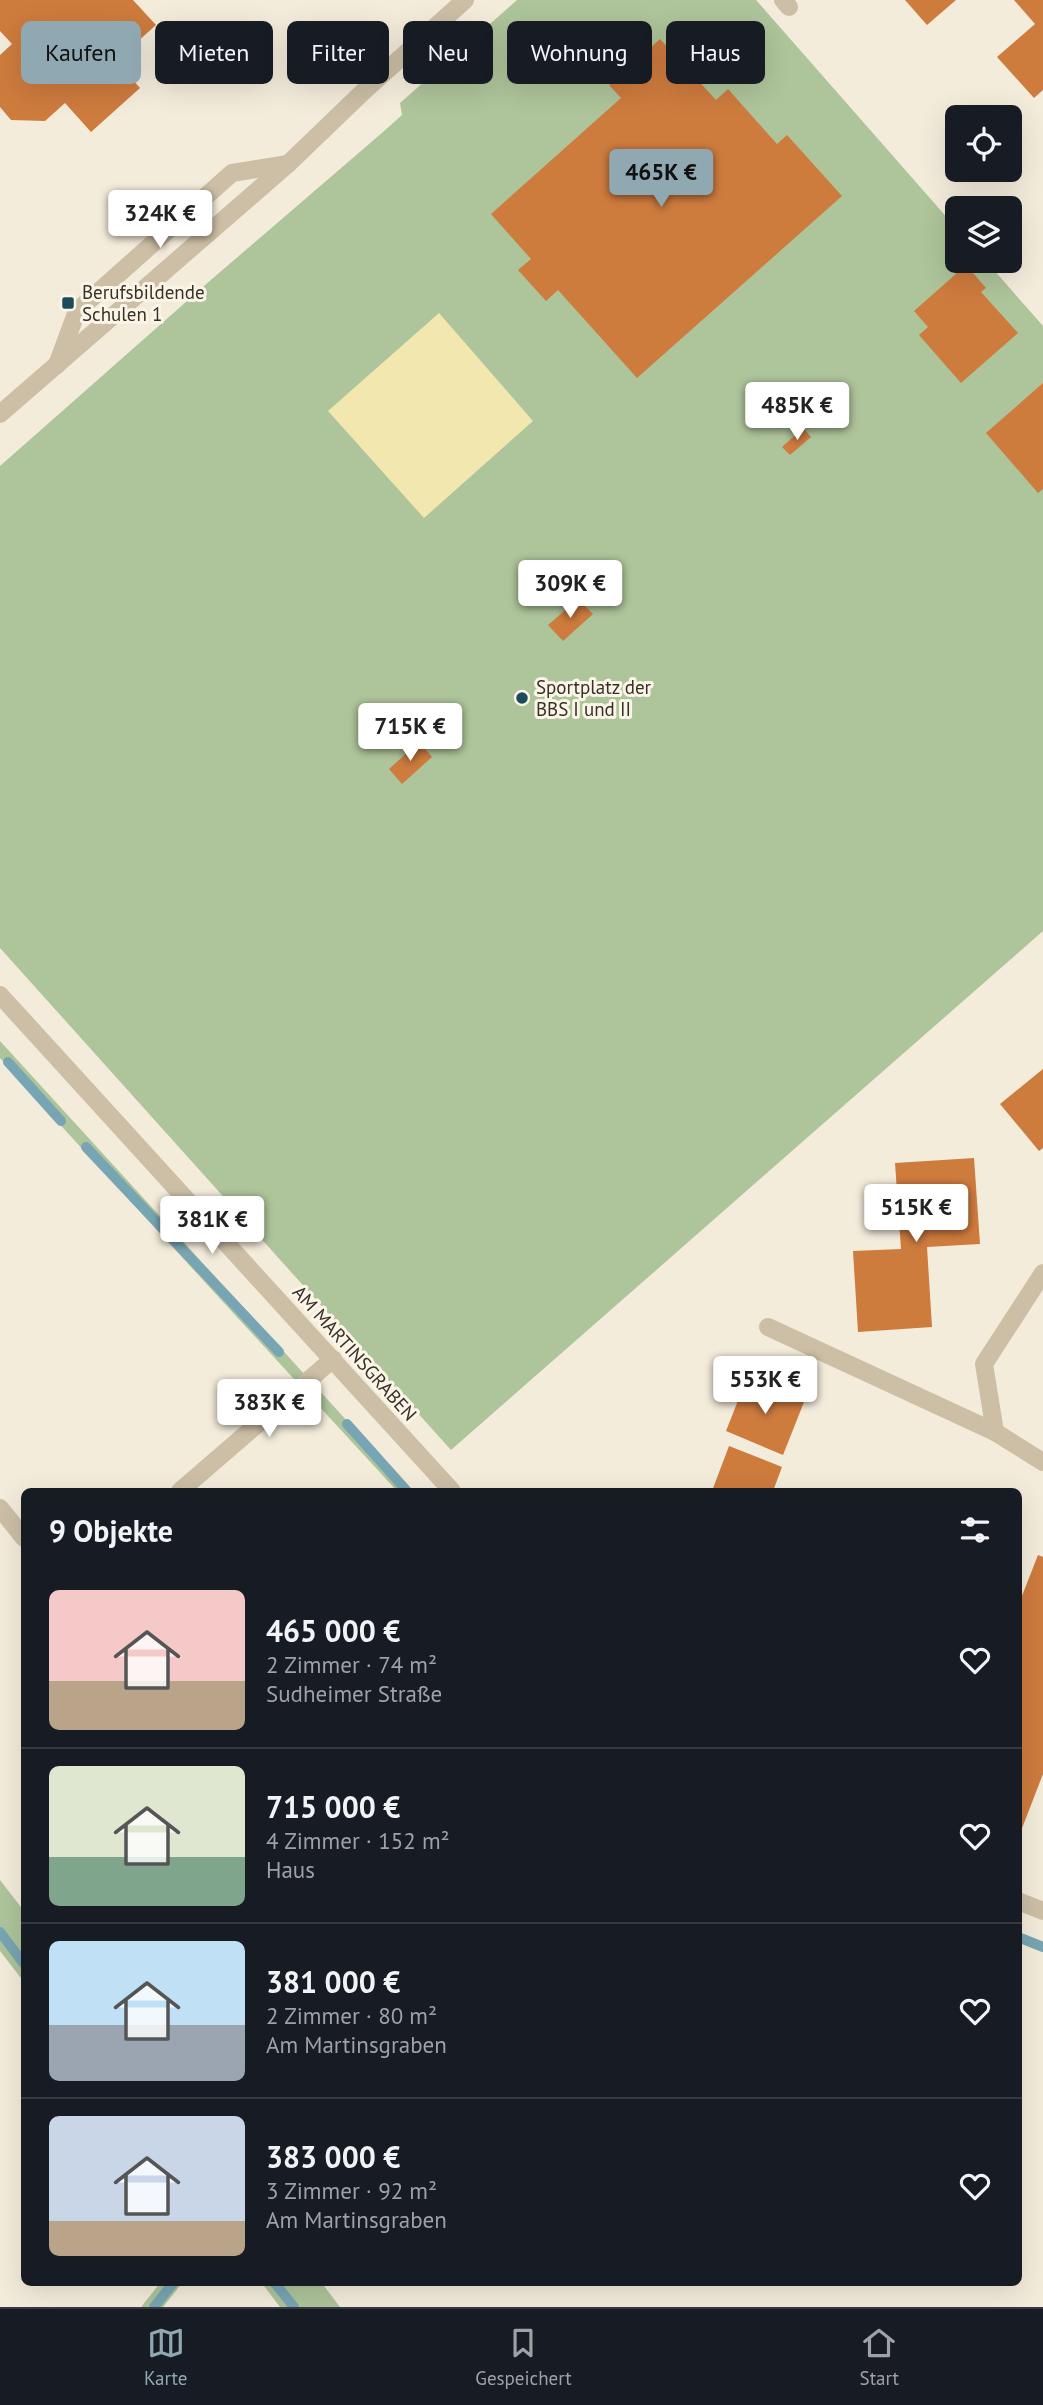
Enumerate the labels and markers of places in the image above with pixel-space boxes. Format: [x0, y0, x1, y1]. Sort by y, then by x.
pin: 465K € [604, 150, 718, 209]
pin: 324K € [103, 190, 217, 250]
place label: Berufsbildende Schulen 1 [82, 280, 205, 326]
marker: Berufsbildende Schulen 1 [60, 295, 76, 311]
pin: 485K € [740, 382, 854, 442]
pin: 309K € [513, 560, 627, 620]
place label: Sportplatz der BBS I und II [536, 675, 652, 721]
marker: Sportplatz der BBS I und II [514, 690, 530, 706]
pin: 715K € [353, 704, 467, 763]
pin: 515K € [859, 1184, 973, 1244]
pin: 381K € [155, 1196, 269, 1256]
pin: 553K € [708, 1356, 822, 1416]
pin: 383K € [212, 1380, 326, 1439]

